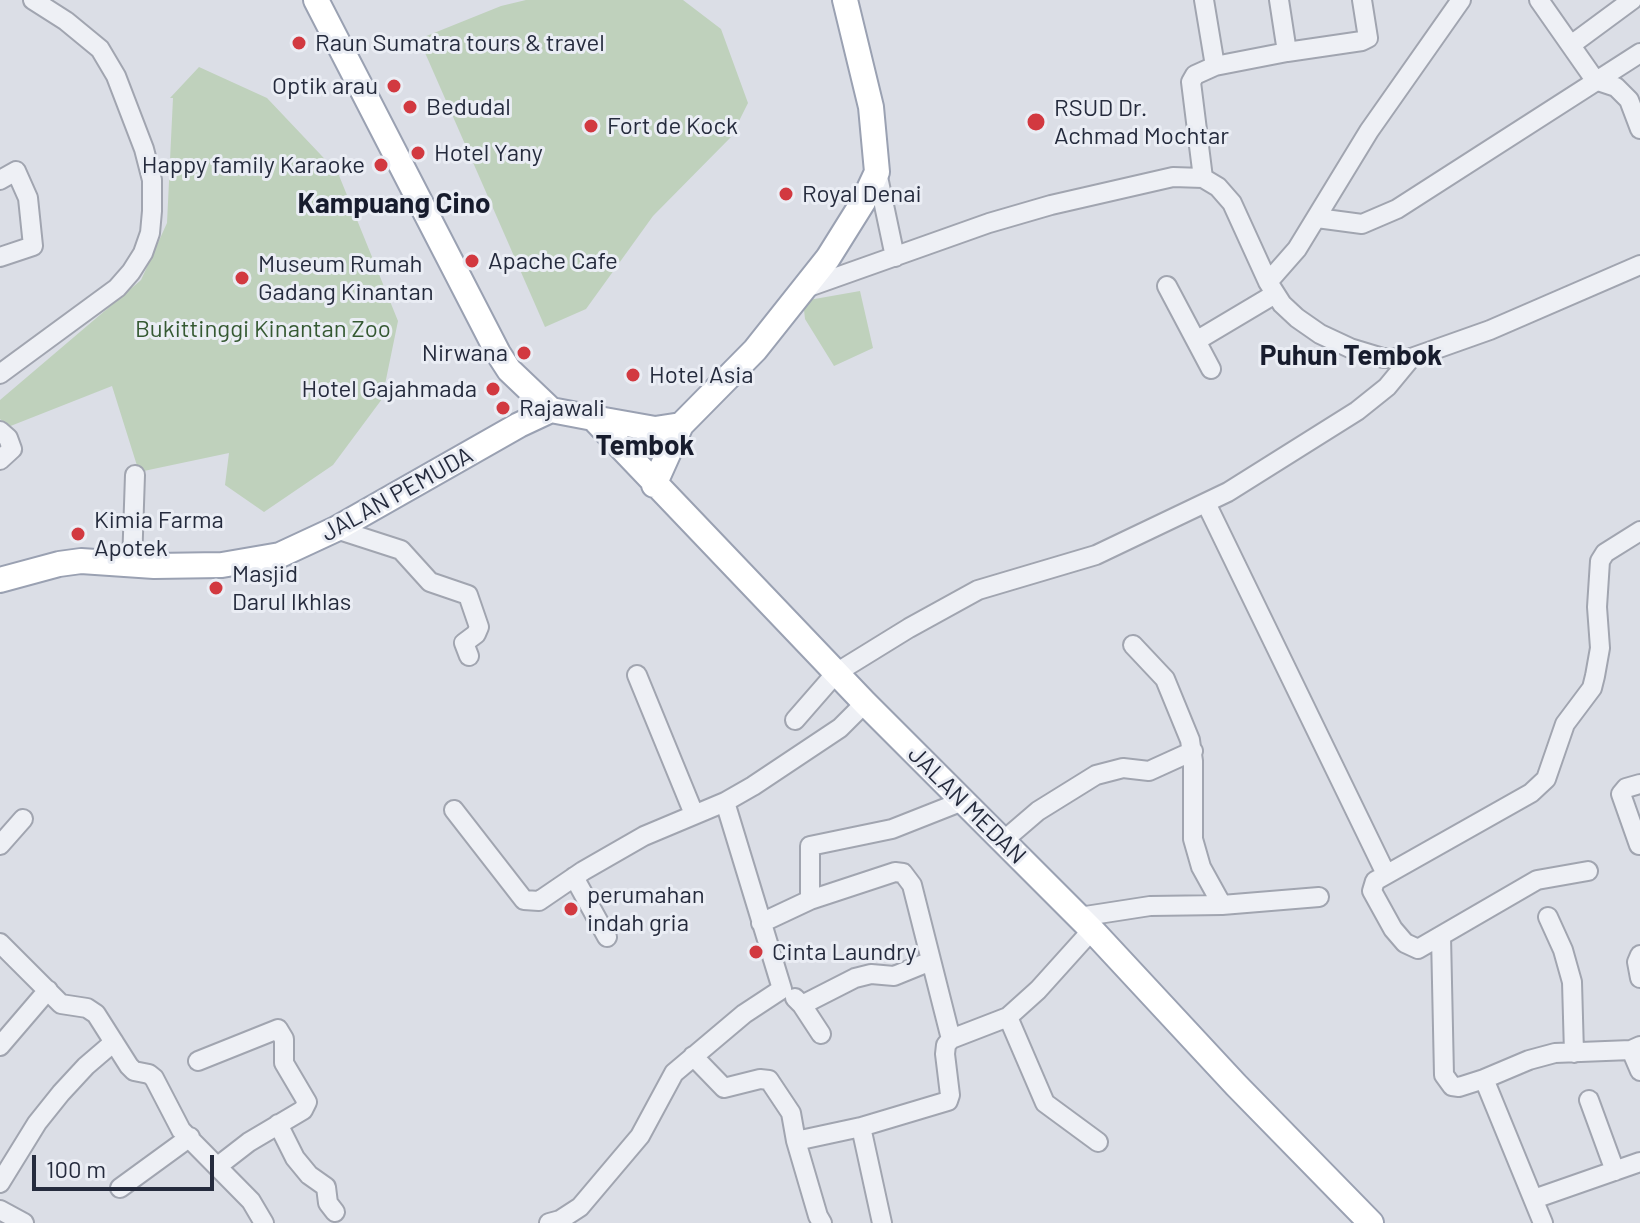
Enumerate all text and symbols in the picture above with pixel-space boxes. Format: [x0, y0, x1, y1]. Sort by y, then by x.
place label: Raun Sumatra tours & travel [315, 29, 605, 57]
marker: Raun Sumatra tours & travel [290, 34, 308, 52]
place label: Optik arau [272, 72, 378, 100]
marker: Optik arau [385, 77, 403, 95]
place label: Bedudal [426, 93, 511, 121]
place label: RSUD Dr. Achmad Mochtar [1054, 94, 1229, 150]
marker: Bedudal [401, 98, 419, 116]
marker: RSUD Dr. Achmad Mochtar [1025, 111, 1047, 133]
place label: Fort de Kock [607, 112, 738, 140]
marker: Fort de Kock [582, 117, 600, 135]
place label: Hotel Yany [434, 139, 543, 167]
marker: Hotel Yany [409, 144, 427, 162]
place label: Happy family Karaoke [142, 151, 365, 179]
marker: Happy family Karaoke [372, 156, 390, 174]
place label: Royal Denai [802, 180, 922, 208]
marker: Royal Denai [777, 185, 795, 203]
district label: Kampuang Cino [297, 187, 491, 221]
place label: Apache Cafe [488, 247, 618, 275]
place label: Museum Rumah Gadang Kinantan [258, 250, 434, 306]
marker: Apache Cafe [463, 252, 481, 270]
marker: Museum Rumah Gadang Kinantan [233, 269, 251, 287]
park label: Bukittinggi Kinantan Zoo [135, 315, 391, 343]
place label: Nirwana [422, 339, 508, 367]
district label: Puhun Tembok [1260, 339, 1442, 373]
marker: Nirwana [515, 344, 533, 362]
place label: Hotel Asia [649, 361, 754, 389]
marker: Hotel Asia [624, 366, 642, 384]
place label: Hotel Gajahmada [302, 375, 477, 403]
marker: Hotel Gajahmada [484, 380, 502, 398]
place label: Rajawali [519, 394, 605, 422]
marker: Rajawali [494, 399, 512, 417]
district label: Tembok [596, 429, 694, 463]
street label: JALAN PEMUDA [316, 441, 478, 547]
place label: Kimia Farma Apotek [94, 506, 224, 562]
marker: Kimia Farma Apotek [69, 525, 87, 543]
place label: Masjid Darul Ikhlas [232, 560, 351, 616]
marker: Masjid Darul Ikhlas [207, 579, 225, 597]
street label: JALAN MEDAN [902, 740, 1032, 870]
place label: perumahan indah gria [587, 881, 705, 937]
marker: perumahan indah gria [562, 900, 580, 918]
place label: Cinta Laundry [772, 938, 917, 966]
marker: Cinta Laundry [747, 943, 765, 961]
scale bar [36, 1139, 218, 1189]
text: 100 m [46, 1154, 106, 1183]

